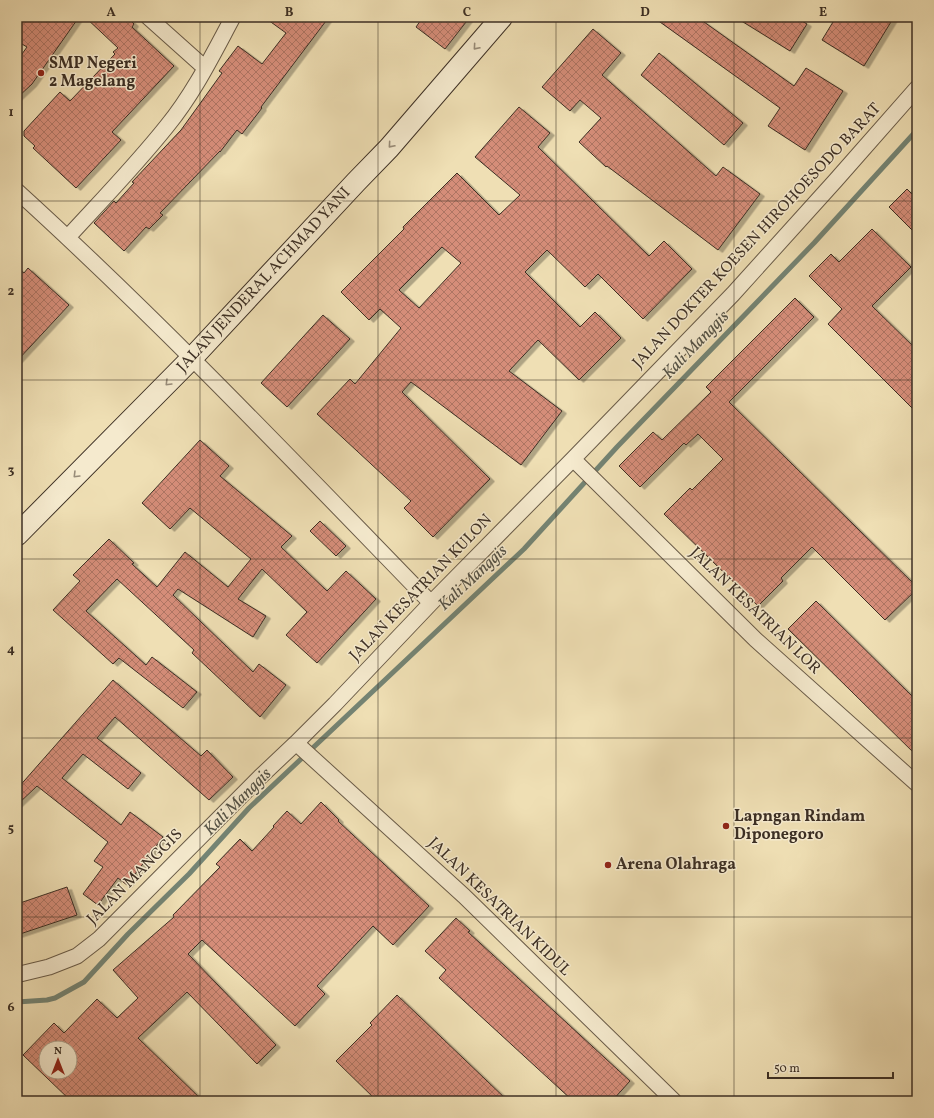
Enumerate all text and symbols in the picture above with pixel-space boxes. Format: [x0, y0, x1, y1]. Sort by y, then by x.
text: A [106, 4, 116, 22]
text: B [285, 4, 294, 22]
text: C [463, 4, 471, 22]
text: D [640, 4, 650, 22]
text: E [819, 4, 827, 22]
one-way arrow [474, 42, 481, 49]
place label: SMP Negeri 2 Magelang [49, 53, 137, 93]
marker: SMP Negeri 2 Magelang [36, 68, 46, 78]
street label: JALAN DOKTER KOESEN HIROHOESODO BARAT [628, 98, 886, 374]
text: 1 [8, 104, 14, 122]
one-way arrow [389, 140, 396, 148]
street label: JALAN JENDERAL ACHMAD YANI [172, 183, 356, 377]
text: 2 [8, 283, 15, 301]
water label: Kali Manggis [657, 306, 735, 384]
one-way arrow [165, 378, 173, 386]
text: 3 [8, 462, 15, 480]
one-way arrow [73, 470, 81, 478]
street label: JALAN KESATRIAN KULON [345, 509, 497, 666]
water label: Kali Manggis [433, 540, 513, 616]
street label: JALAN KESATRIAN LOR [685, 542, 826, 680]
text: 4 [7, 641, 15, 659]
water label: Kali Manggis [199, 763, 277, 841]
place label: Lapngan Rindam Diponegoro [734, 806, 865, 846]
text: 5 [8, 820, 14, 838]
marker: Lapngan Rindam Diponegoro [721, 821, 731, 831]
street label: JALAN MANGGIS [82, 824, 188, 930]
street label: JALAN KESATRIAN KIDUL [423, 833, 575, 981]
place label: Arena Olahraga [616, 854, 736, 876]
marker: Arena Olahraga [603, 860, 613, 870]
text: 6 [7, 999, 15, 1017]
north arrow [38, 1040, 78, 1080]
text: N [54, 1044, 62, 1059]
scale bar [768, 1054, 893, 1080]
text: 50 m [774, 1061, 800, 1077]

